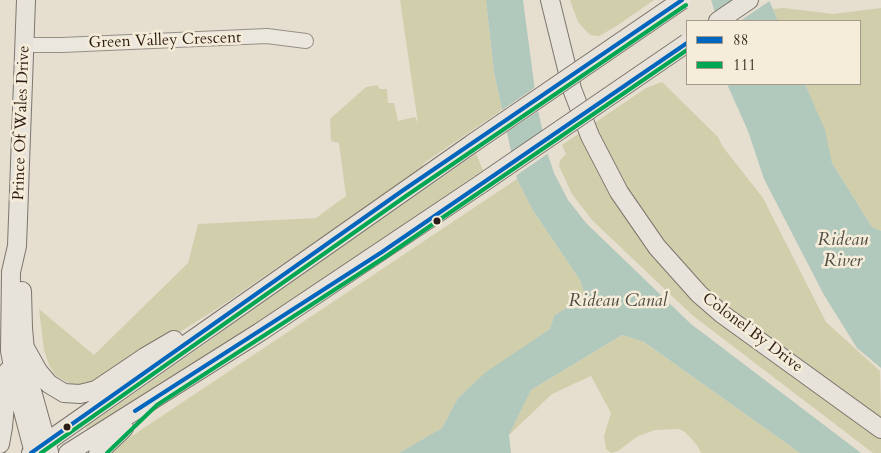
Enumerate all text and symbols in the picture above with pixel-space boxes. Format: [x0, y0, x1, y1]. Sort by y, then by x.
legend [686, 20, 861, 85]
street label: Green Valley Crescent [88, 29, 242, 53]
text: 88 [733, 30, 748, 50]
street label: Prince Of Wales Drive [10, 45, 34, 201]
text: 111 [733, 55, 756, 75]
unlabelled marker [432, 216, 442, 226]
water label: Rideau River [817, 230, 869, 272]
street label: Colonel By Drive [698, 289, 806, 377]
water label: Rideau Canal [569, 291, 667, 313]
unlabelled marker [62, 422, 72, 432]

